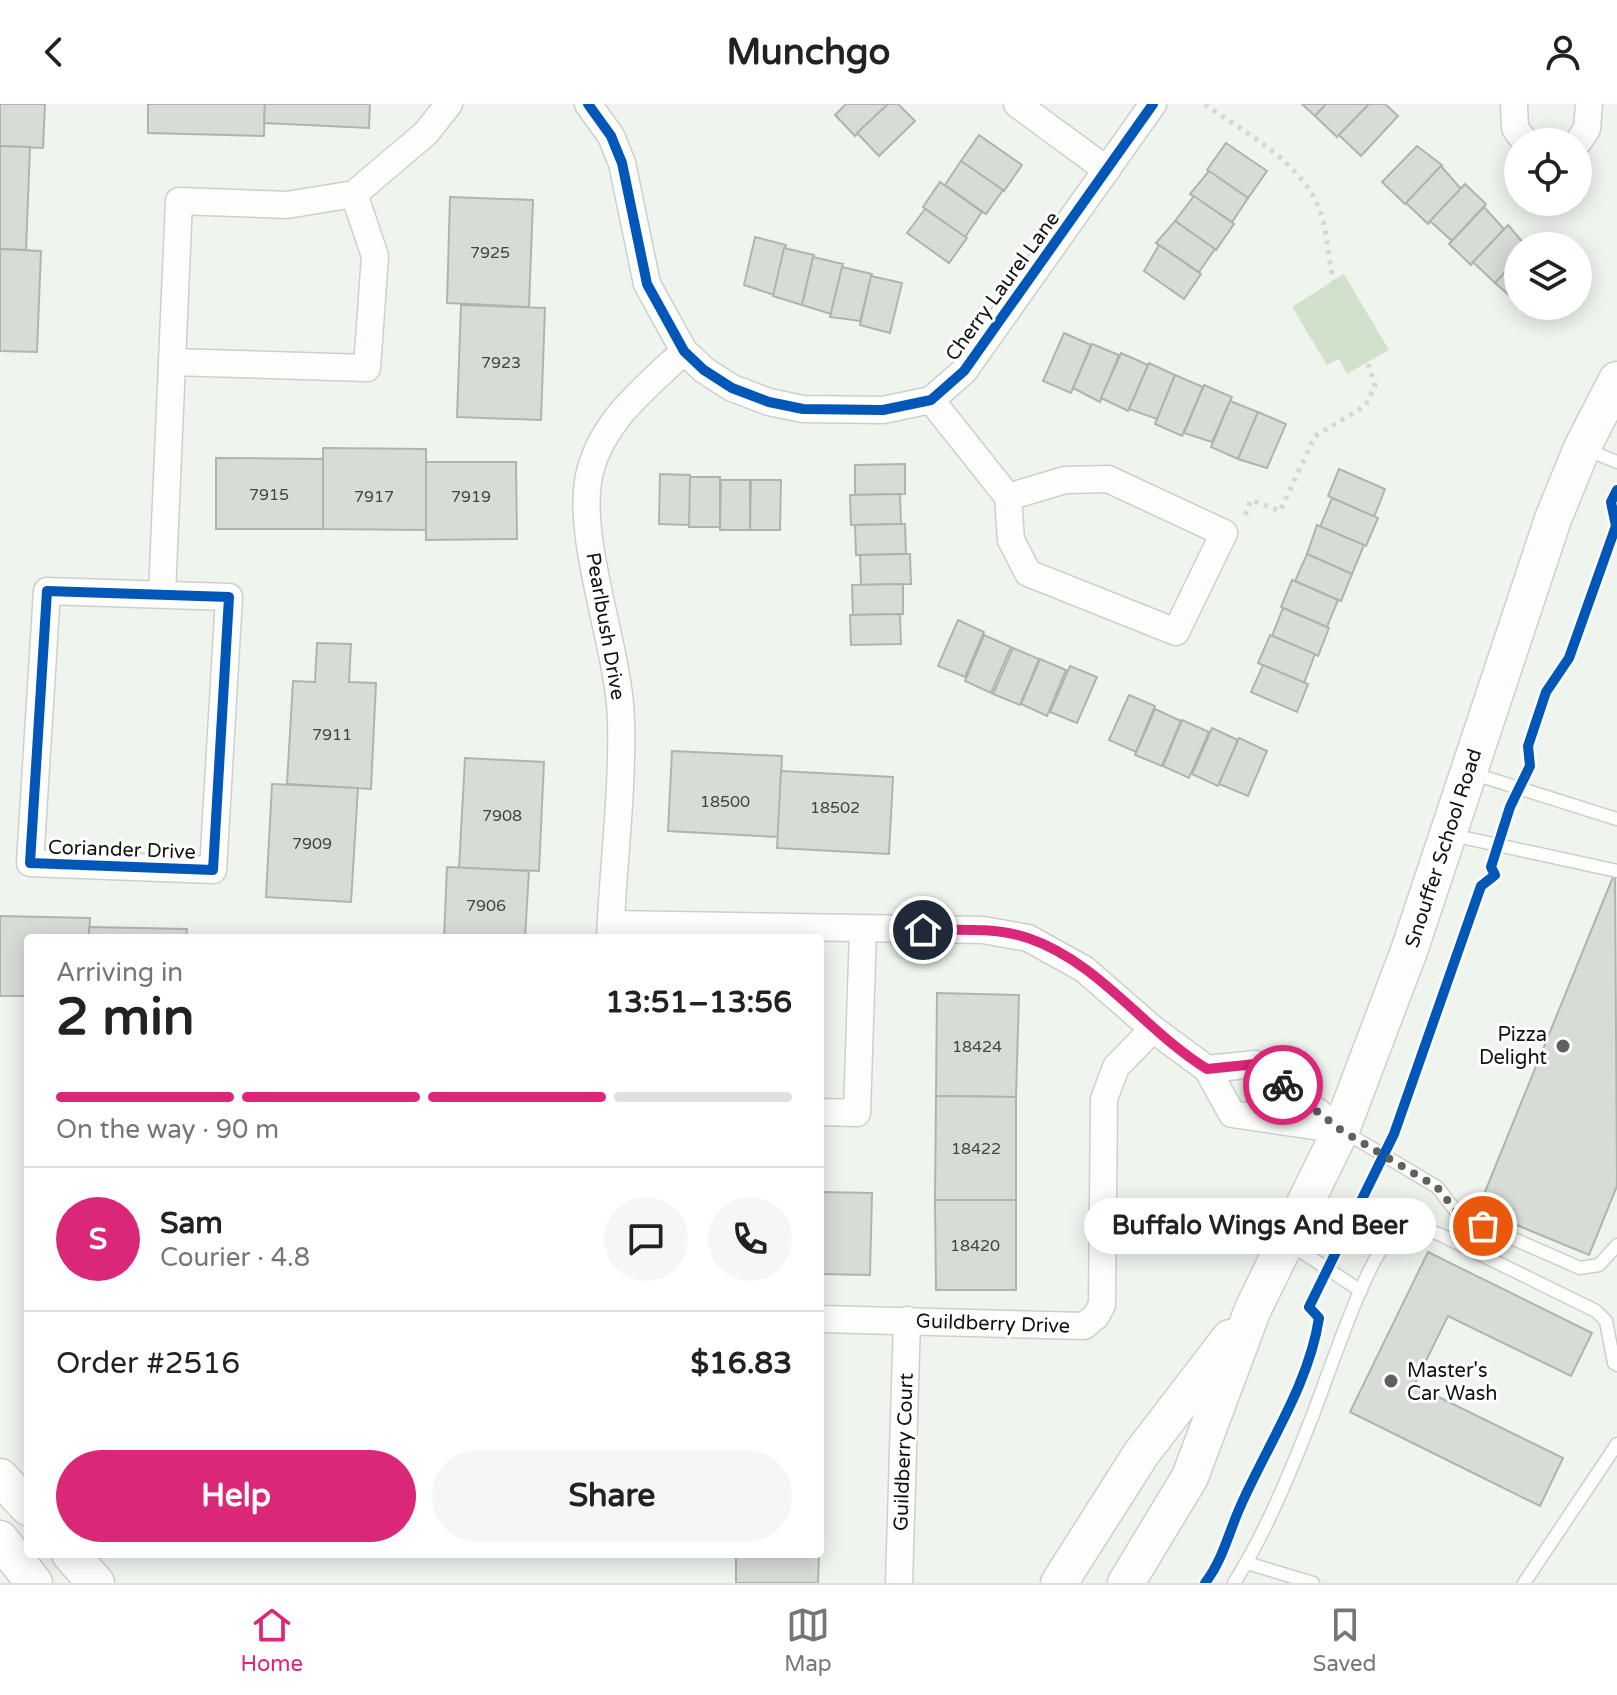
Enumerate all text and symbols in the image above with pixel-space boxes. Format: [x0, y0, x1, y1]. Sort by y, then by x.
icon: back [32, 30, 76, 74]
icon: person [1541, 30, 1585, 74]
text: Munchgo [727, 31, 890, 74]
map controls [1504, 128, 1592, 320]
button: locate [1504, 128, 1592, 216]
street label: Cherry Laurel Lane [941, 207, 1065, 366]
button: layers [1504, 232, 1592, 320]
house number: 7925 [470, 243, 510, 263]
house number: 7923 [481, 353, 521, 373]
house number: 7915 [249, 485, 289, 505]
house number: 7917 [354, 487, 394, 507]
house number: 7919 [451, 487, 491, 507]
street label: Pearlbush Drive [580, 551, 630, 702]
house number: 7911 [312, 725, 352, 745]
street label: Snouffer School Road [1400, 746, 1487, 951]
house number: 18500 [700, 792, 750, 812]
house number: 18502 [810, 798, 860, 818]
house number: 7908 [482, 806, 522, 826]
house number: 7909 [292, 834, 332, 854]
street label: Coriander Drive [48, 835, 196, 865]
house number: 7906 [466, 896, 506, 916]
pin [889, 896, 957, 964]
icon: home [901, 908, 945, 952]
text: Arriving in [56, 957, 183, 988]
text: 13:51–13:56 [605, 984, 792, 1021]
text: 2 min [56, 986, 195, 1049]
place label: Pizza Delight [1479, 1023, 1547, 1070]
house number: 18424 [952, 1037, 1002, 1057]
marker: Pizza Delight [1554, 1037, 1572, 1055]
courier [1243, 1045, 1323, 1125]
icon: bike [1261, 1063, 1305, 1107]
text: On the way · 90 m [56, 1114, 279, 1145]
house number: 18422 [951, 1139, 1001, 1159]
pin [1449, 1192, 1517, 1260]
button: chat [604, 1197, 688, 1281]
button: phone [708, 1197, 792, 1281]
callout: Buffalo Wings And Beer [1083, 1198, 1435, 1254]
icon: bag [1461, 1204, 1505, 1248]
text: Sam [160, 1205, 223, 1242]
text: Buffalo Wings And Beer [1112, 1210, 1408, 1241]
text: S [89, 1221, 107, 1258]
house number: 18420 [950, 1236, 1000, 1256]
text: Courier · 4.8 [160, 1242, 310, 1273]
street label: Guildberry Drive [915, 1309, 1071, 1339]
text: Order #2516 [56, 1345, 240, 1382]
text: $16.83 [691, 1345, 792, 1382]
place label: Master's Car Wash [1407, 1359, 1497, 1406]
street label: Guildberry Court [889, 1372, 919, 1532]
marker: Master's Car Wash [1382, 1372, 1400, 1390]
button: Help [56, 1450, 416, 1542]
button: Share [432, 1450, 792, 1542]
tab: Home [241, 1603, 303, 1677]
tab: Map [784, 1603, 832, 1677]
tab: Saved [1313, 1603, 1376, 1677]

